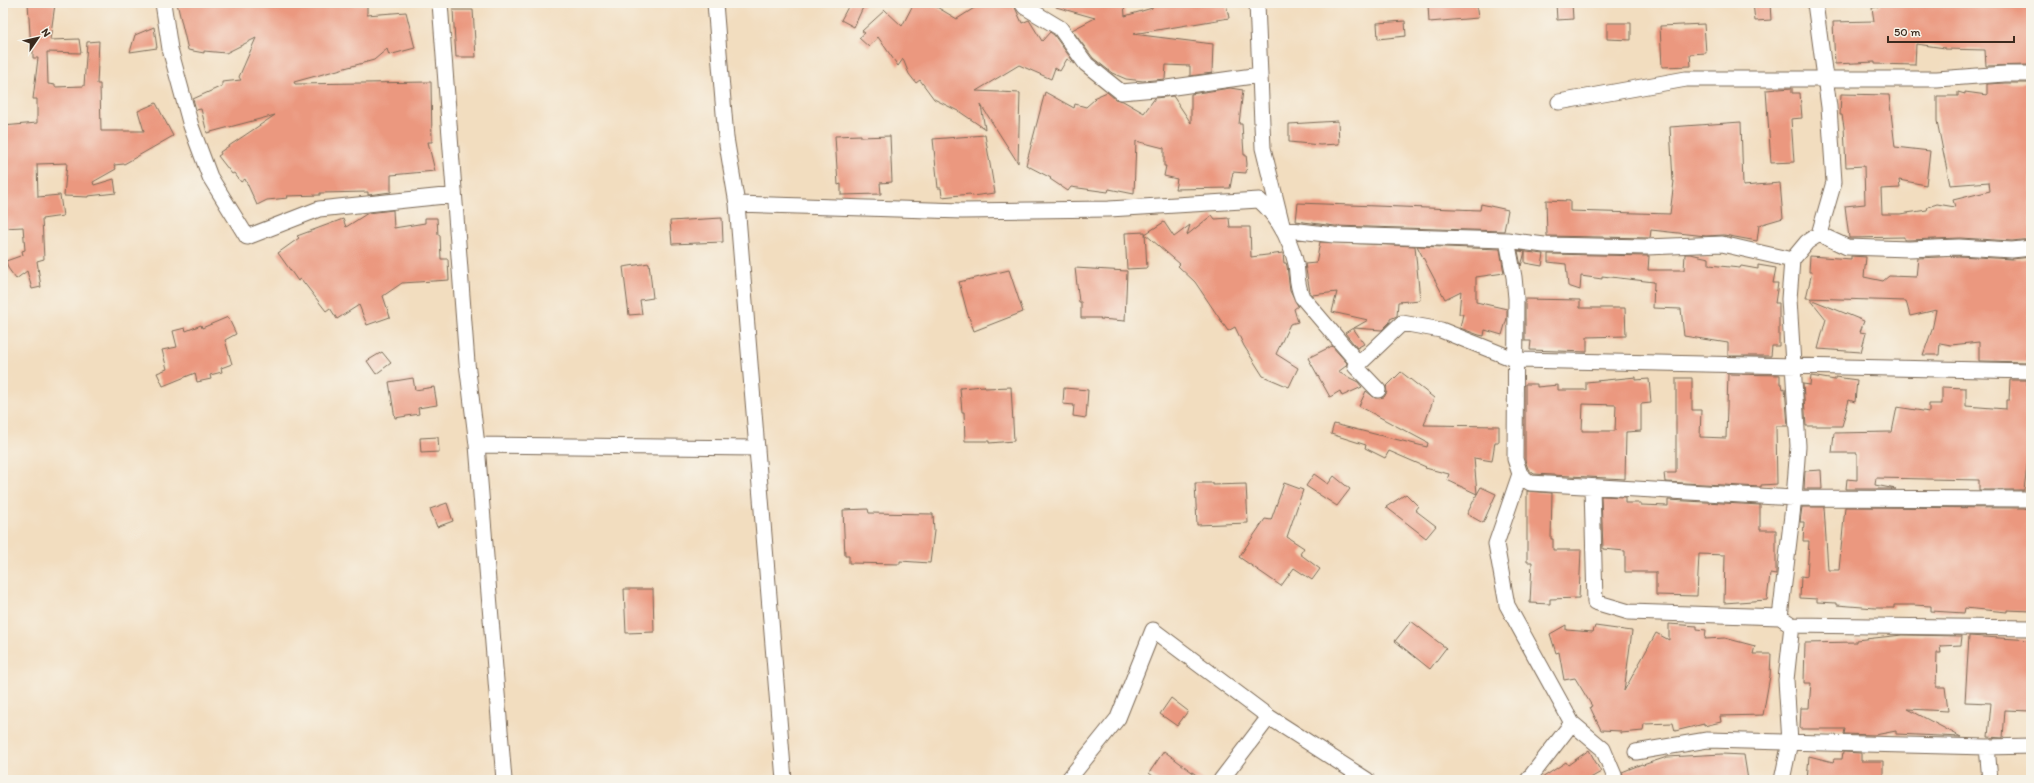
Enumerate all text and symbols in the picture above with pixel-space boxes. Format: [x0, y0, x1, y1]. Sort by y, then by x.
north arrow [18, 18, 58, 58]
scale bar [1888, 18, 2014, 44]
text: 50 m [1894, 25, 1920, 39]
text: N [38, 26, 53, 39]

